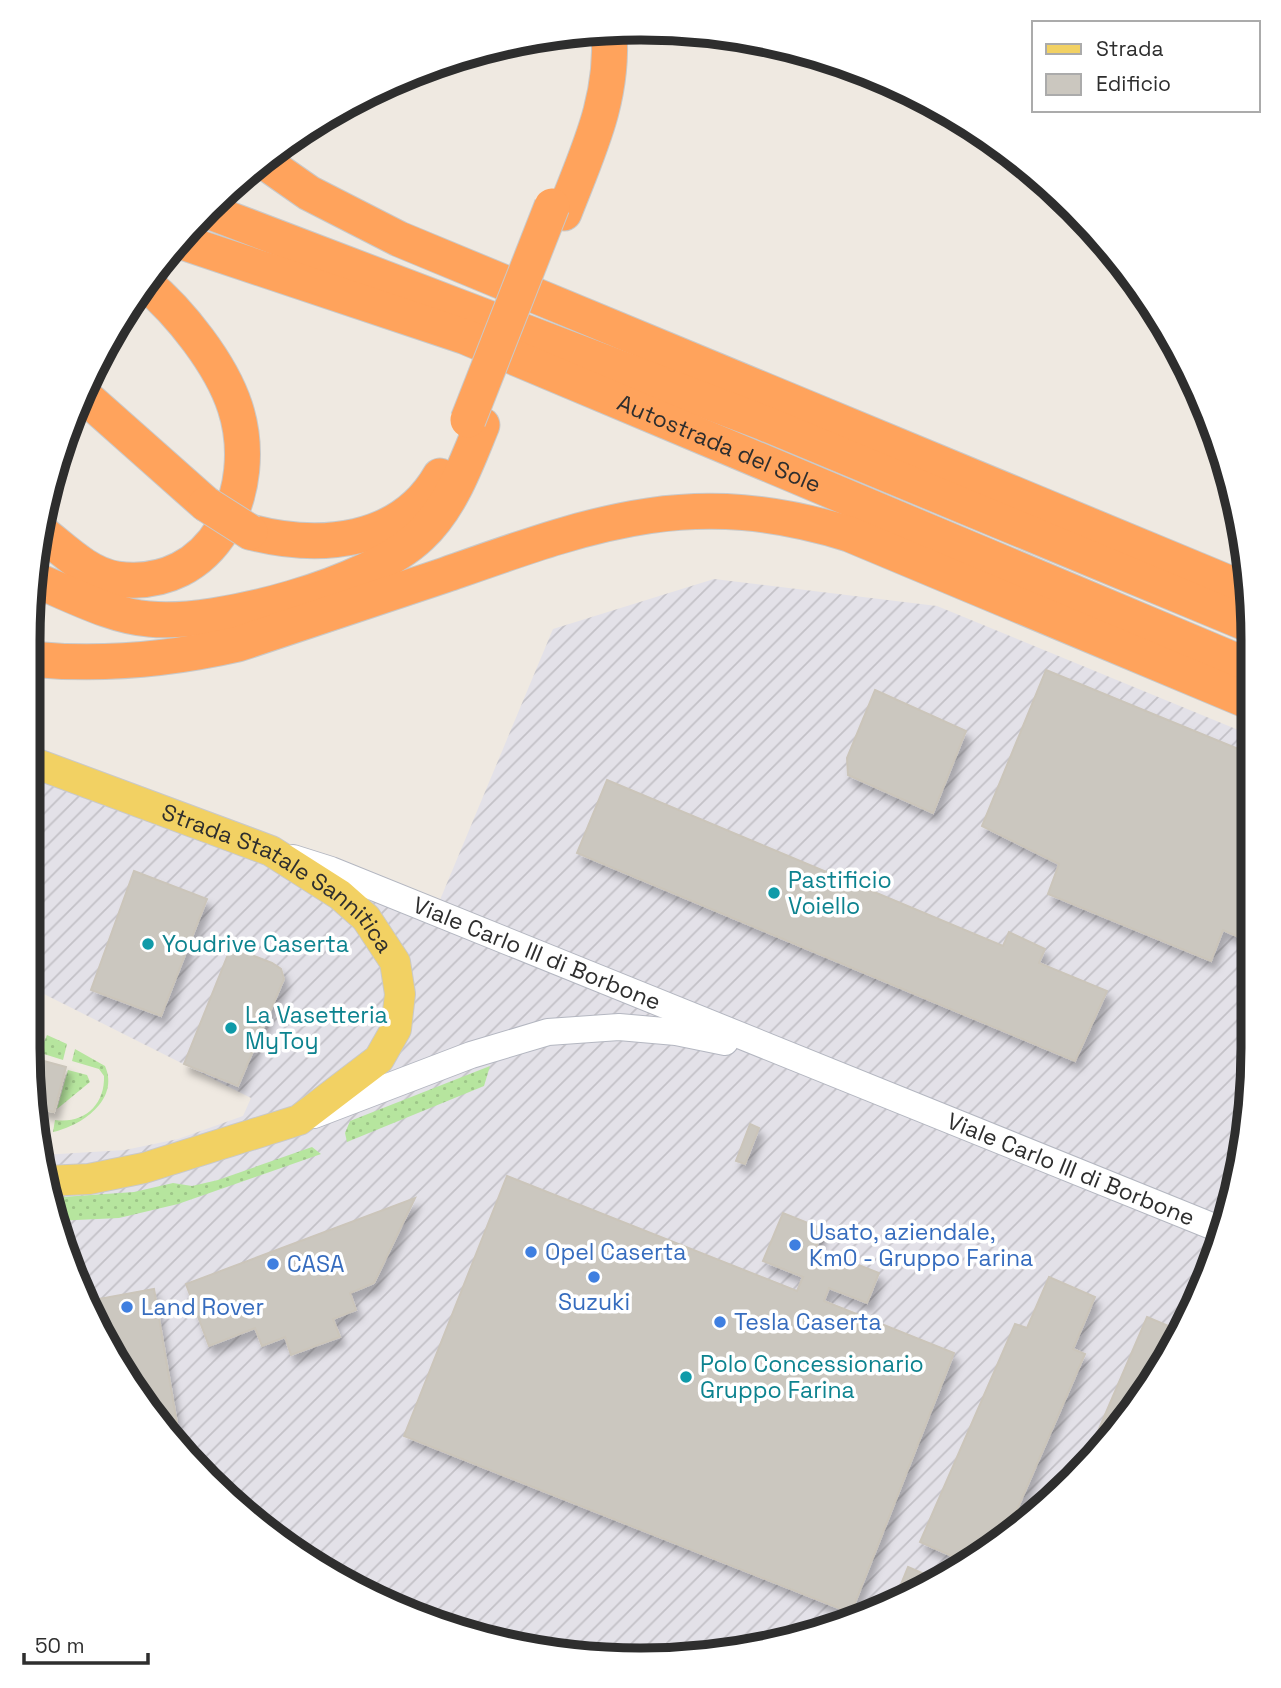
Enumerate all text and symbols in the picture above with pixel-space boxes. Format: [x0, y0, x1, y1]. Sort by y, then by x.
legend [1032, 21, 1260, 112]
text: Strada [1096, 35, 1163, 62]
text: Edificio [1096, 70, 1171, 97]
street label: Autostrada del Sole [613, 387, 825, 500]
street label: Strada Statale Sannitica [158, 797, 400, 958]
place label: Pastificio Voiello [788, 865, 892, 921]
marker: Pastificio Voiello [766, 885, 782, 901]
street label: Viale Carlo III di Borbone [409, 890, 665, 1017]
place label: Youdrive Caserta [162, 929, 349, 959]
marker: Youdrive Caserta [140, 936, 156, 952]
place label: La Vasetteria MyToy [245, 1000, 388, 1056]
marker: La Vasetteria MyToy [223, 1020, 239, 1036]
street label: Viale Carlo III di Borbone [943, 1106, 1199, 1233]
place label: Usato, aziendale, Km0 - Gruppo Farina [809, 1217, 1033, 1273]
place label: Opel Caserta [545, 1237, 686, 1267]
marker: Usato, aziendale, Km0 - Gruppo Farina [787, 1237, 803, 1253]
marker: Opel Caserta [523, 1244, 539, 1260]
place label: CASA [287, 1249, 345, 1279]
marker: CASA [265, 1256, 281, 1272]
marker: Suzuki [586, 1269, 602, 1285]
place label: Suzuki [558, 1287, 630, 1317]
place label: Land Rover [141, 1292, 264, 1322]
marker: Land Rover [119, 1299, 135, 1315]
place label: Tesla Caserta [734, 1307, 882, 1337]
marker: Tesla Caserta [712, 1314, 728, 1330]
place label: Polo Concessionario Gruppo Farina [700, 1349, 924, 1405]
marker: Polo Concessionario Gruppo Farina [678, 1369, 694, 1385]
scale bar [24, 1622, 149, 1666]
text: 50 m [35, 1632, 85, 1659]

